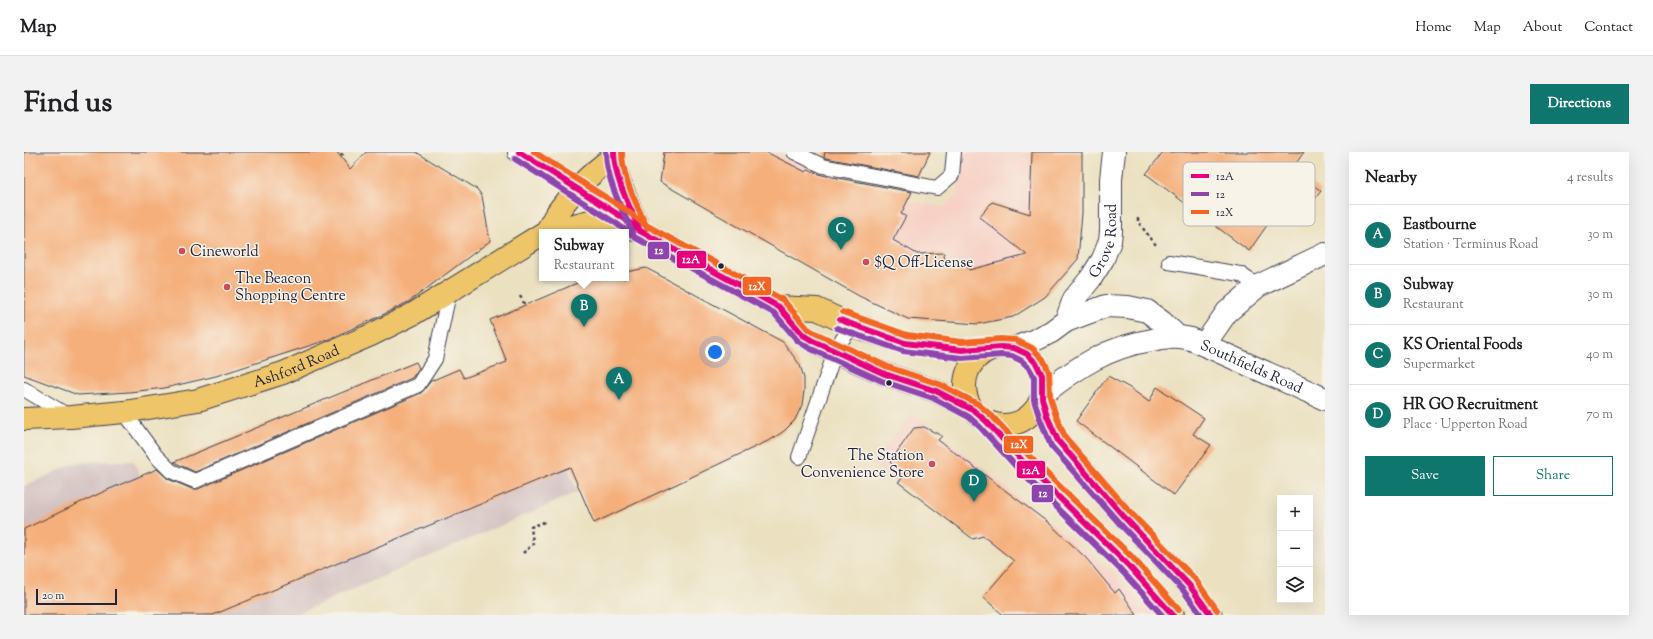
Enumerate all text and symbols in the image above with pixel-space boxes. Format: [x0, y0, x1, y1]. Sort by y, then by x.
text: Map [20, 14, 57, 41]
text: Home [1415, 18, 1452, 38]
text: Map [1474, 18, 1501, 38]
text: About [1523, 18, 1562, 38]
text: Contact [1584, 18, 1633, 38]
text: Find us [24, 84, 112, 124]
button: Directions [1530, 84, 1629, 124]
legend [1183, 162, 1315, 226]
text: Nearby [1365, 166, 1417, 190]
text: 12A [1216, 169, 1234, 185]
text: 4 results [1567, 169, 1613, 187]
text: 12 [1216, 187, 1225, 203]
street label: Grove Road [1084, 203, 1123, 283]
text: 12X [1216, 205, 1234, 221]
text: Eastbourne [1403, 215, 1476, 236]
pin: C [828, 217, 854, 250]
text: A [1373, 226, 1383, 244]
text: 30 m [1587, 226, 1613, 244]
popup [539, 229, 629, 281]
text: Subway [554, 236, 604, 257]
text: Station · Terminus Road [1403, 236, 1538, 254]
line badge: 12 [647, 241, 670, 260]
place label: Cineworld [190, 242, 259, 263]
text: 12 [654, 243, 664, 259]
marker: Cineworld [177, 246, 187, 256]
line badge: 12A [676, 250, 707, 269]
text: 12A [681, 252, 700, 268]
place label: $Q Off-License [874, 253, 973, 274]
text: Restaurant [554, 257, 614, 275]
marker: $Q Off-License [861, 257, 871, 267]
unlabelled marker [716, 261, 726, 271]
place label: The Beacon Shopping Centre [235, 269, 346, 307]
text: Subway [1403, 275, 1454, 296]
line badge: 12X [742, 276, 772, 296]
text: 12X [747, 279, 766, 295]
marker: The Beacon Shopping Centre [222, 282, 232, 292]
text: B [1374, 286, 1382, 304]
text: 30 m [1587, 286, 1613, 304]
pin: B [571, 294, 597, 327]
text: Restaurant [1403, 296, 1464, 314]
street label: Southfields Road [1196, 335, 1306, 400]
text: KS Oriental Foods [1403, 335, 1522, 356]
street label: Ashford Road [251, 341, 343, 394]
your location [705, 342, 725, 362]
text: C [1373, 346, 1383, 364]
text: 40 m [1586, 346, 1613, 364]
text: Supermarket [1403, 356, 1475, 374]
pin: A [606, 367, 632, 400]
unlabelled marker [884, 378, 894, 388]
text: HR GO Recruitment [1403, 395, 1538, 416]
text: D [1373, 406, 1383, 424]
text: 70 m [1586, 406, 1613, 424]
text: Place · Upperton Road [1403, 416, 1528, 434]
line badge: 12X [1003, 435, 1034, 454]
text: 12X [1009, 437, 1028, 453]
place label: The Station Convenience Store [801, 446, 924, 484]
button: Save [1365, 456, 1485, 496]
button: Share [1493, 456, 1613, 496]
marker: The Station Convenience Store [927, 459, 937, 469]
line badge: 12A [1016, 460, 1046, 479]
text: 12A [1021, 463, 1040, 479]
pin: D [961, 469, 987, 502]
line badge: 12 [1031, 484, 1054, 503]
text: 12 [1038, 486, 1048, 502]
map controls [1277, 495, 1313, 603]
button: + [1277, 495, 1313, 531]
button: − [1277, 531, 1313, 567]
button: layers [1277, 567, 1313, 603]
scale bar [36, 587, 117, 606]
text: 20 m [42, 588, 64, 604]

